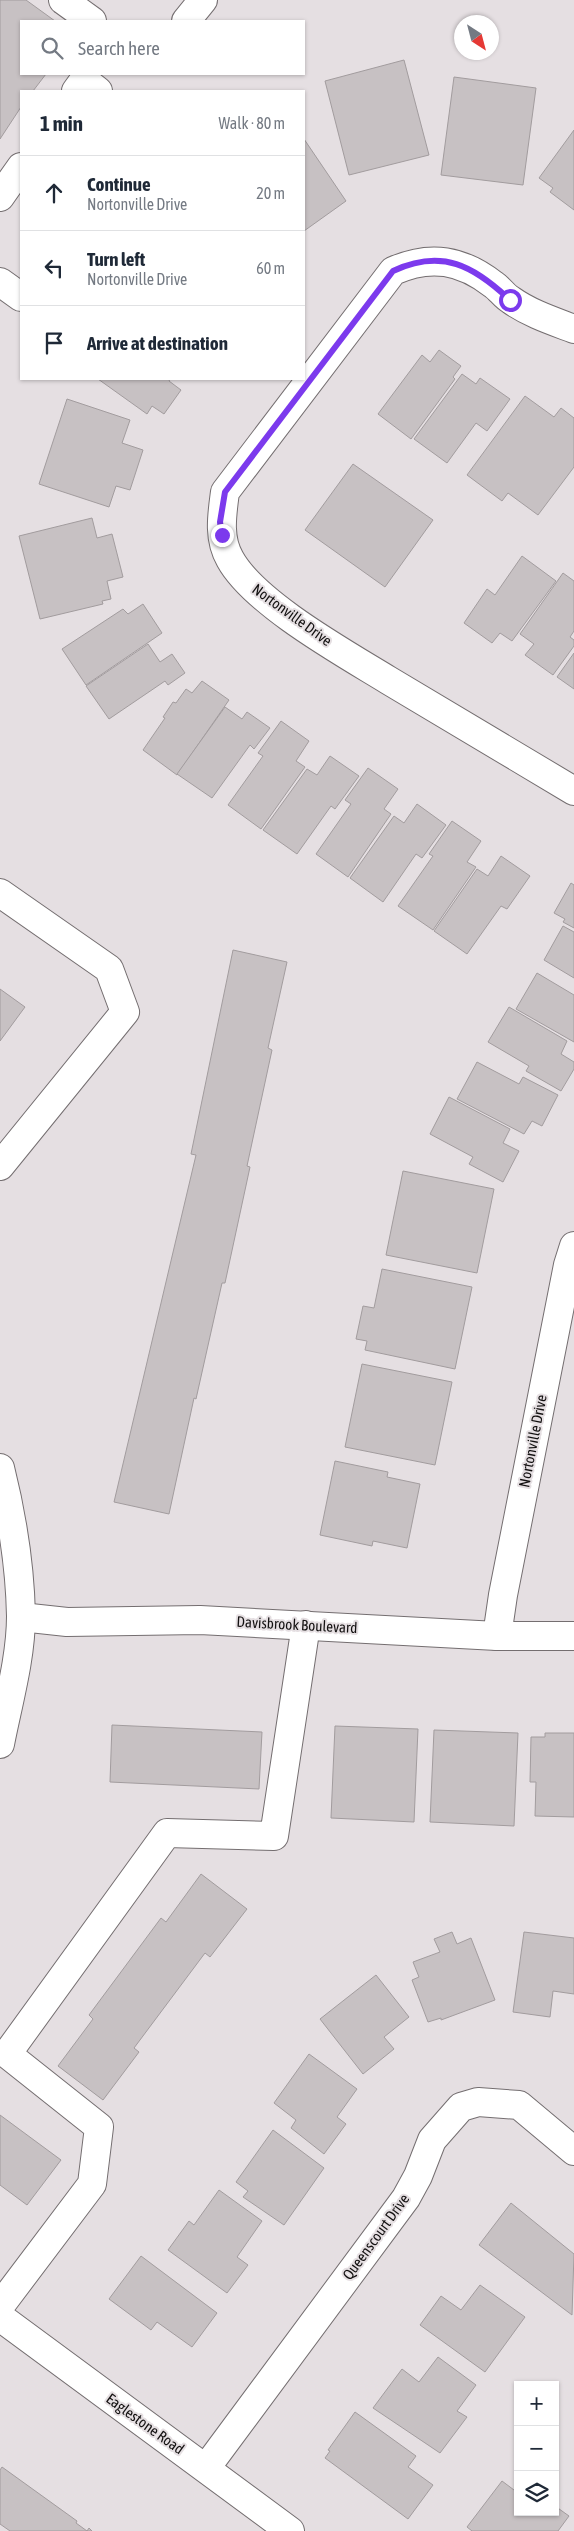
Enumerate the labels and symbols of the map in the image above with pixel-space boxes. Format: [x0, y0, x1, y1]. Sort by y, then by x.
north arrow [454, 15, 499, 60]
route start [499, 289, 522, 312]
route end [211, 524, 234, 547]
street label: Nortonville Drive [249, 580, 335, 649]
street label: Nortonville Drive [515, 1393, 550, 1489]
street label: Davisbrook Boulevard [236, 1613, 358, 1636]
street label: Queenscourt Drive [339, 2190, 412, 2283]
street label: Eaglestone Road [103, 2390, 187, 2457]

